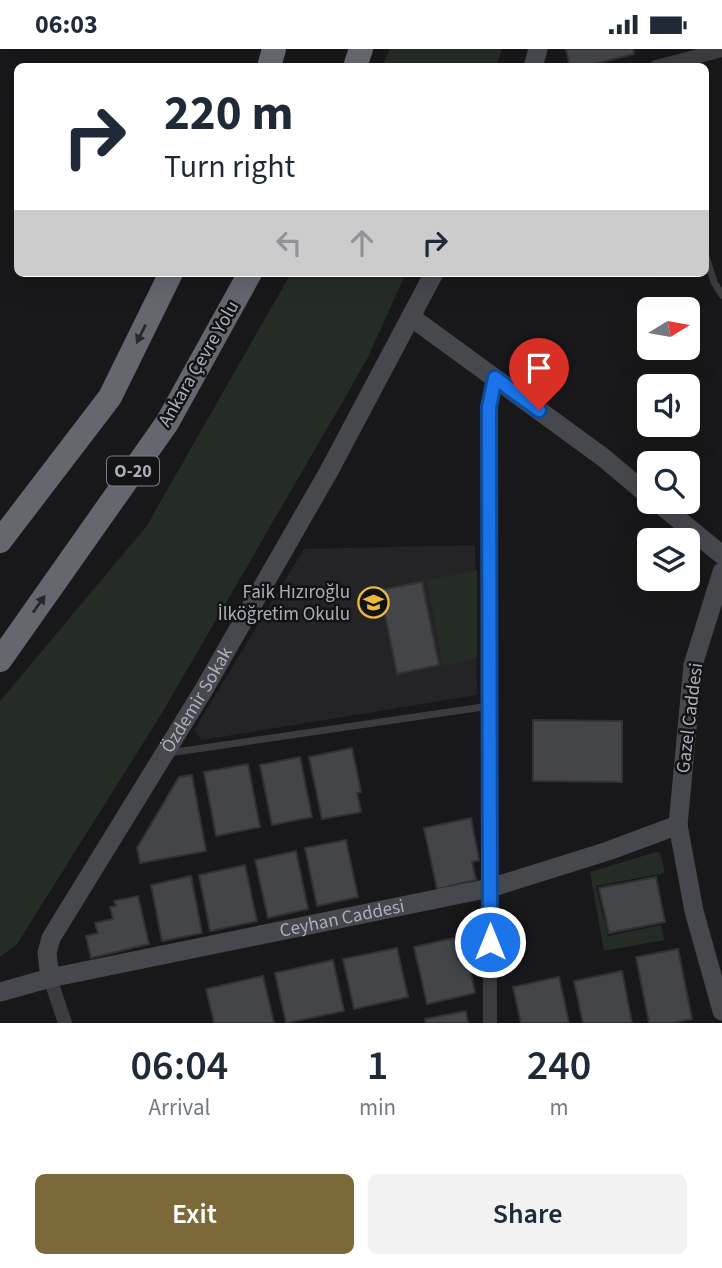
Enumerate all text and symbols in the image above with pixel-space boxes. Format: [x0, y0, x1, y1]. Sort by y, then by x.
text: 06:03 [35, 6, 98, 43]
text: 220 m [164, 79, 293, 149]
icon: right [49, 91, 140, 182]
text: Turn right [164, 144, 295, 190]
icon: left [270, 224, 308, 262]
icon: ahead [343, 224, 381, 262]
icon: right [416, 224, 454, 262]
street label: Ankara Çevre Yolu [152, 296, 246, 432]
north arrow [637, 297, 700, 361]
map controls [637, 297, 700, 591]
one-way arrow [136, 324, 147, 344]
pin [509, 338, 569, 410]
icon: arrive [520, 349, 558, 387]
button: sound [637, 374, 700, 437]
button: search [637, 451, 700, 514]
road number: O-20 [107, 457, 159, 485]
button: layers [637, 528, 700, 591]
place label: Faik Hızıroğlu İlköğretim Okulu [218, 579, 350, 628]
school or university icon: Faik Hızıroğlu İlköğretim Okulu [356, 586, 390, 620]
one-way arrow [32, 595, 46, 613]
street label: Özdemir Sokak [154, 641, 239, 758]
street label: Gazel Caddesi [670, 661, 710, 775]
street label: Ceyhan Caddesi [277, 892, 407, 944]
position arrow [453, 905, 527, 979]
text: 06:04 [131, 1036, 228, 1096]
text: 1 [367, 1036, 388, 1096]
text: 240 [527, 1036, 591, 1096]
text: Arrival [149, 1091, 210, 1124]
text: min [359, 1091, 396, 1124]
text: m [550, 1091, 569, 1124]
button: Exit [35, 1174, 354, 1254]
button: Share [368, 1174, 687, 1254]

